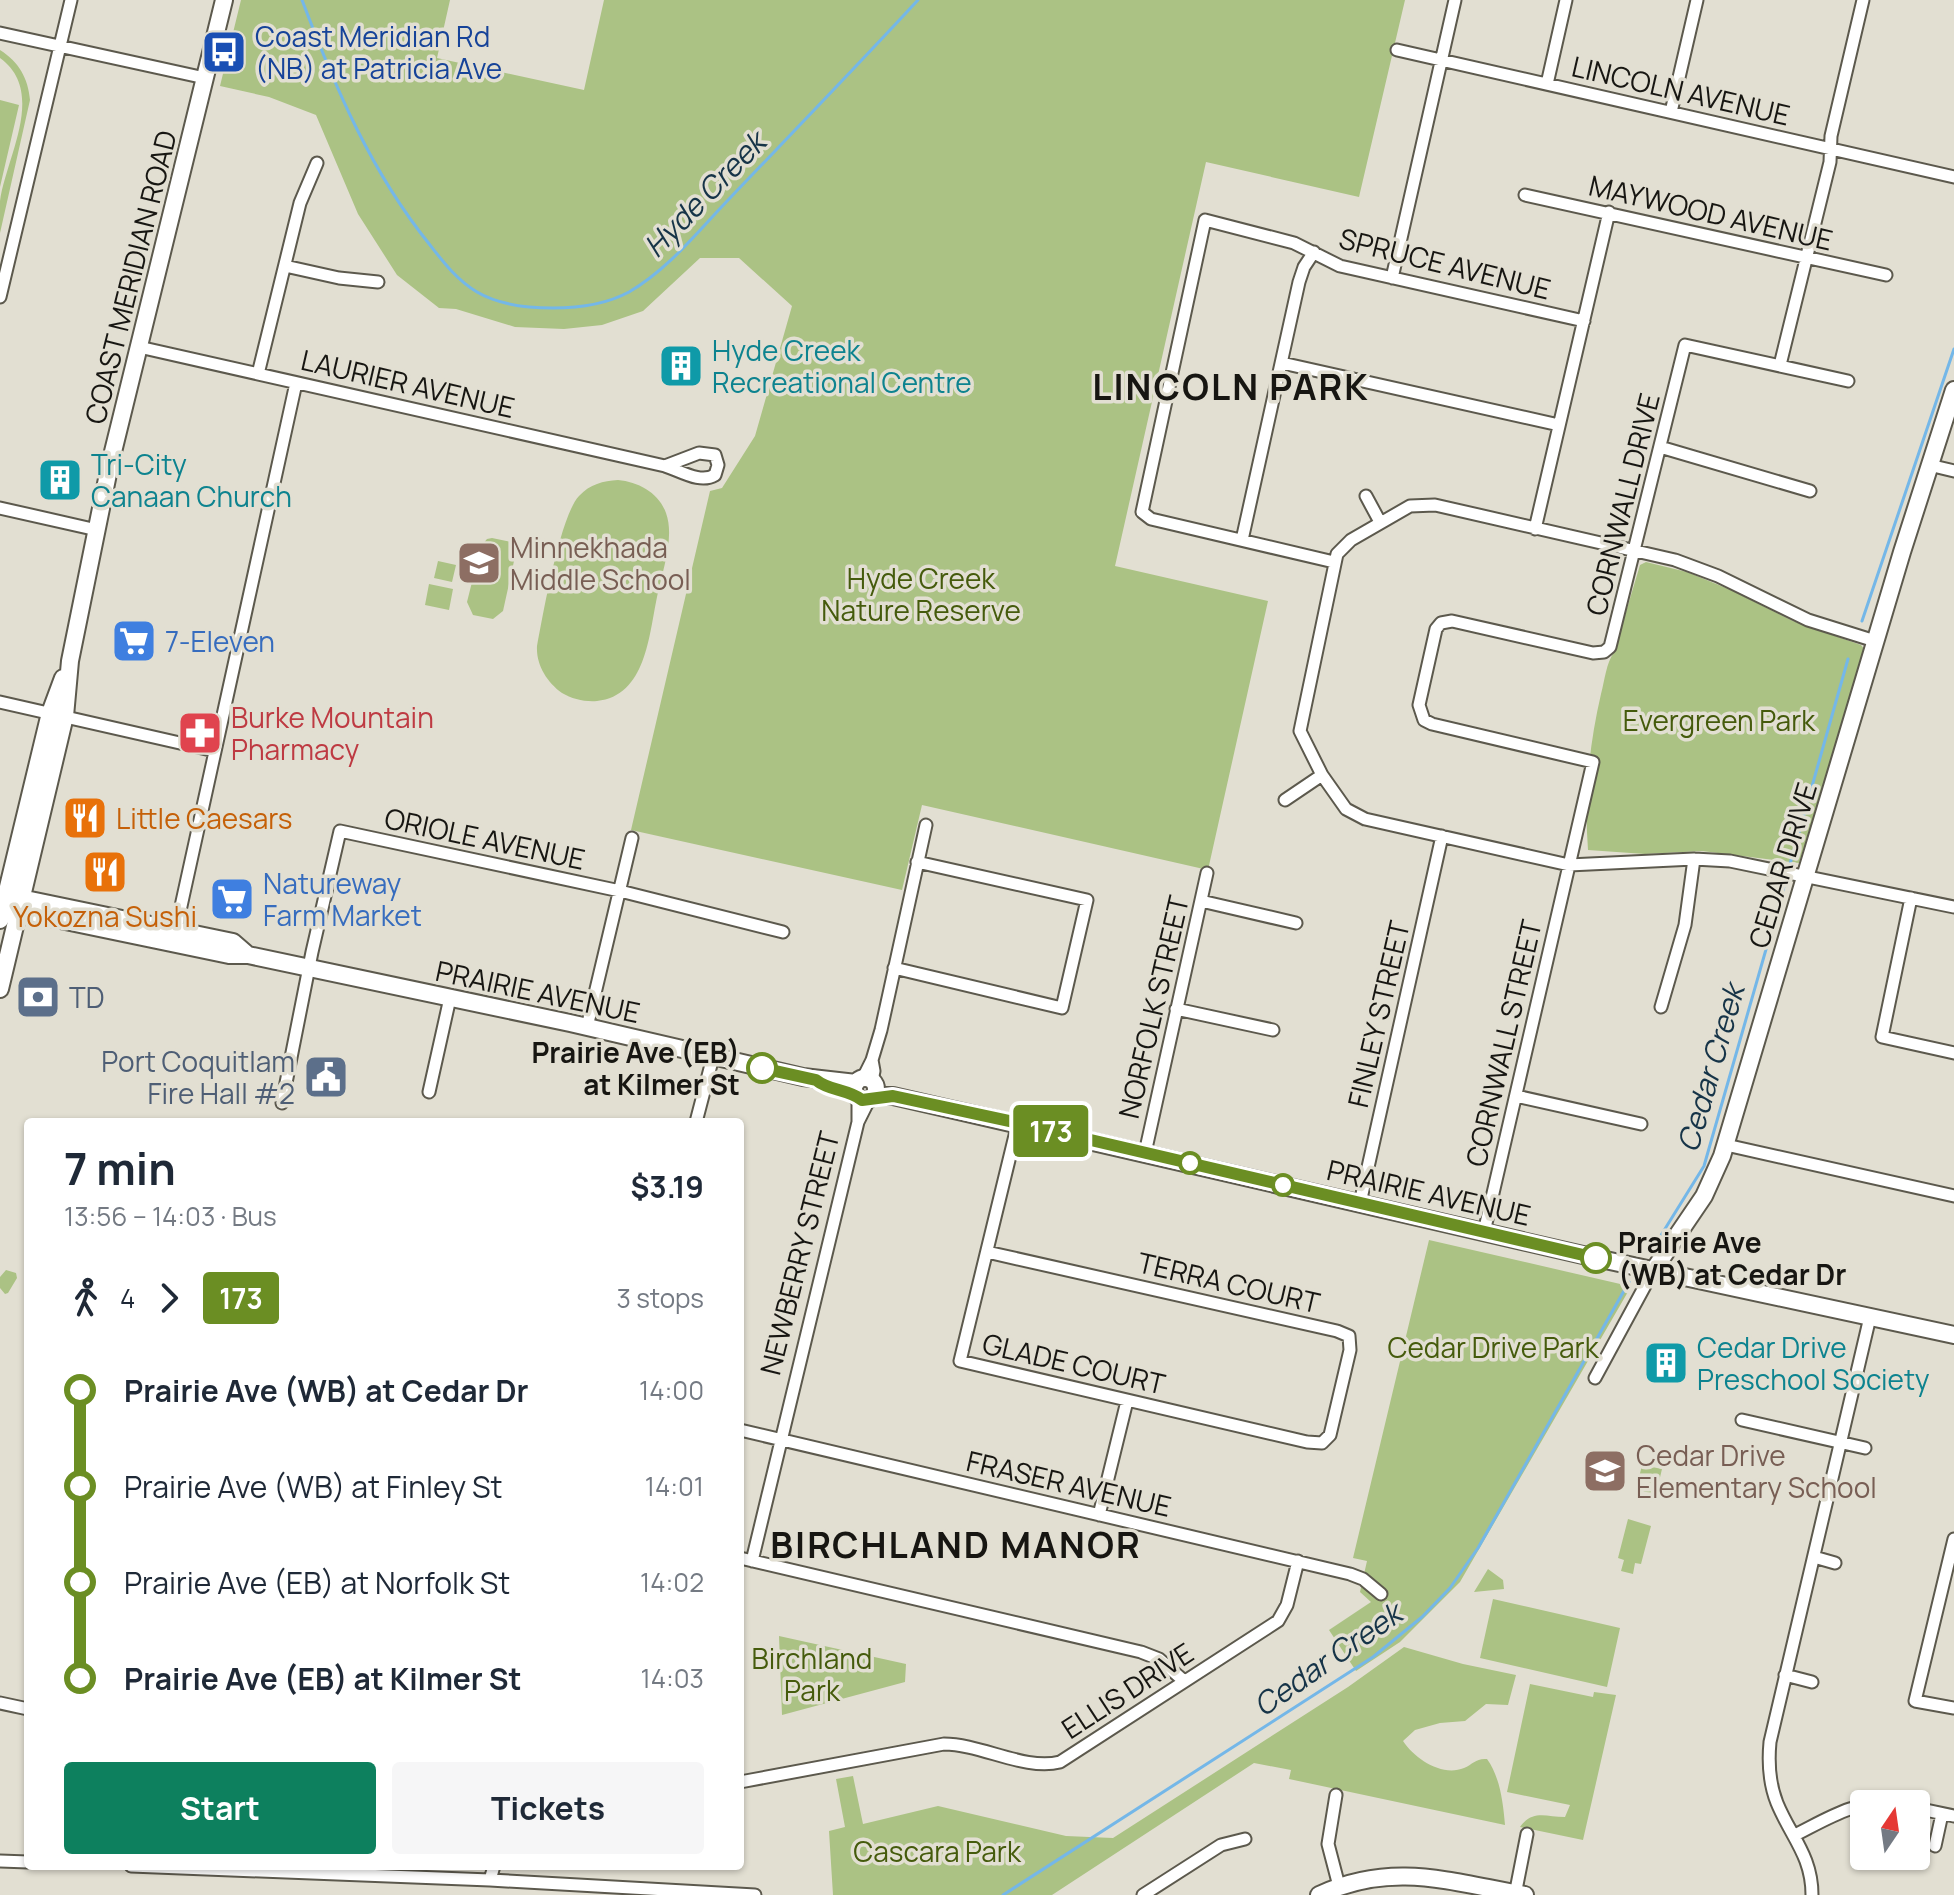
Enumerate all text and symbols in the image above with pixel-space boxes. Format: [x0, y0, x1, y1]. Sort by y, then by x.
place label: Coast Meridian Rd (NB) at Patricia Ave [255, 17, 502, 87]
bus stop icon: Coast Meridian Rd (NB) at Patricia Ave [200, 28, 248, 76]
street label: LINCOLN AVENUE [1568, 46, 1794, 134]
water label: Hyde Creek [634, 120, 777, 265]
street label: COAST MERIDIAN ROAD [75, 126, 185, 428]
street label: MAYWOOD AVENUE [1585, 165, 1837, 259]
street label: SPRUCE AVENUE [1335, 218, 1555, 308]
place label: Hyde Creek Recreational Centre [712, 331, 972, 401]
street label: LAURIER AVENUE [298, 340, 518, 426]
building icon: Hyde Creek Recreational Centre [657, 342, 705, 390]
district label: LINCOLN PARK [1092, 362, 1370, 411]
street label: CORNWALL DRIVE [1576, 389, 1668, 619]
place label: Tri-City Canaan Church [91, 445, 292, 515]
building icon: Tri-City Canaan Church [36, 456, 84, 504]
place label: Minnekhada Middle School [510, 528, 691, 598]
school or university icon: Minnekhada Middle School [455, 539, 503, 587]
park label: Hyde Creek Nature Reserve [821, 559, 1021, 629]
supermarket icon: 7-Eleven [110, 617, 158, 665]
place label: 7-Eleven [165, 622, 275, 660]
place label: Burke Mountain Pharmacy [231, 698, 434, 768]
park label: Evergreen Park [1623, 701, 1816, 739]
pharmacy icon: Burke Mountain Pharmacy [176, 709, 224, 757]
street label: CEDAR DRIVE [1739, 778, 1825, 952]
restaurant icon: Little Caesars [61, 794, 109, 842]
street label: ORIOLE AVENUE [381, 798, 589, 878]
place label: Little Caesars [116, 799, 293, 837]
restaurant icon: Yokozna Sushi [81, 848, 129, 896]
place label: Natureway Farm Market [263, 864, 422, 934]
supermarket icon: Natureway Farm Market [208, 875, 256, 923]
street label: NORFOLK STREET [1109, 892, 1197, 1122]
place label: Yokozna Sushi [13, 897, 197, 935]
street label: CORNWALL STREET [1456, 916, 1550, 1170]
street label: FINLEY STREET [1338, 917, 1418, 1111]
street label: PRAIRIE AVENUE [432, 951, 644, 1031]
bank icon: TD [14, 973, 62, 1021]
water label: Cedar Creek [1667, 976, 1755, 1156]
place label: TD [69, 978, 105, 1016]
place label: Prairie Ave (EB) at Kilmer St [531, 1033, 740, 1103]
place label: Port Coquitlam Fire Hall #2 [101, 1042, 295, 1112]
public building icon: Port Coquitlam Fire Hall #2 [302, 1053, 350, 1101]
marker: Prairie Ave (EB) at Kilmer St [747, 1053, 777, 1083]
line badge: 173 [1005, 1105, 1097, 1157]
text: 173 [1029, 1112, 1073, 1150]
street label: NEWBERRY STREET [750, 1127, 848, 1379]
text: 7 min [64, 1138, 176, 1198]
street label: PRAIRIE AVENUE [1323, 1150, 1535, 1234]
unlabelled marker [1179, 1152, 1201, 1174]
text: $3.19 [630, 1166, 704, 1207]
unlabelled marker [1272, 1174, 1294, 1196]
text: 13:56 – 14:03 · Bus [64, 1198, 277, 1234]
place label: Prairie Ave (WB) at Cedar Dr [1618, 1223, 1846, 1293]
street label: TERRA COURT [1134, 1243, 1324, 1321]
marker: Prairie Ave (WB) at Cedar Dr [1581, 1243, 1611, 1273]
icon: walk [64, 1276, 108, 1320]
icon: forward [147, 1276, 191, 1320]
text: 173 [219, 1279, 263, 1317]
text: 4 [120, 1280, 135, 1316]
text: 3 stops [617, 1280, 704, 1316]
street label: GLADE COURT [979, 1324, 1169, 1403]
park label: Cedar Drive Park [1387, 1328, 1600, 1366]
place label: Cedar Drive Preschool Society [1697, 1328, 1930, 1398]
building icon: Cedar Drive Preschool Society [1642, 1339, 1690, 1387]
text: Prairie Ave (WB) at Cedar Dr [124, 1370, 528, 1411]
text: 14:00 [639, 1372, 704, 1408]
place label: Cedar Drive Elementary School [1636, 1436, 1877, 1506]
street label: FRASER AVENUE [963, 1441, 1175, 1525]
school or university icon: Cedar Drive Elementary School [1581, 1447, 1629, 1495]
text: Prairie Ave (WB) at Finley St [124, 1466, 503, 1507]
text: 14:01 [645, 1468, 704, 1504]
district label: BIRCHLAND MANOR [770, 1520, 1142, 1569]
text: Prairie Ave (EB) at Norfolk St [124, 1562, 510, 1603]
text: 14:02 [640, 1564, 704, 1600]
water label: Cedar Creek [1245, 1590, 1413, 1725]
street label: ELLIS DRIVE [1054, 1633, 1200, 1747]
park label: Birchland Park [752, 1639, 872, 1709]
text: Prairie Ave (EB) at Kilmer St [124, 1658, 522, 1699]
text: 14:03 [641, 1660, 704, 1696]
button: Start [64, 1762, 376, 1854]
button: Tickets [392, 1762, 704, 1854]
north arrow [1850, 1790, 1930, 1870]
map controls [1850, 1790, 1930, 1870]
park label: Cascara Park [853, 1832, 1022, 1870]

